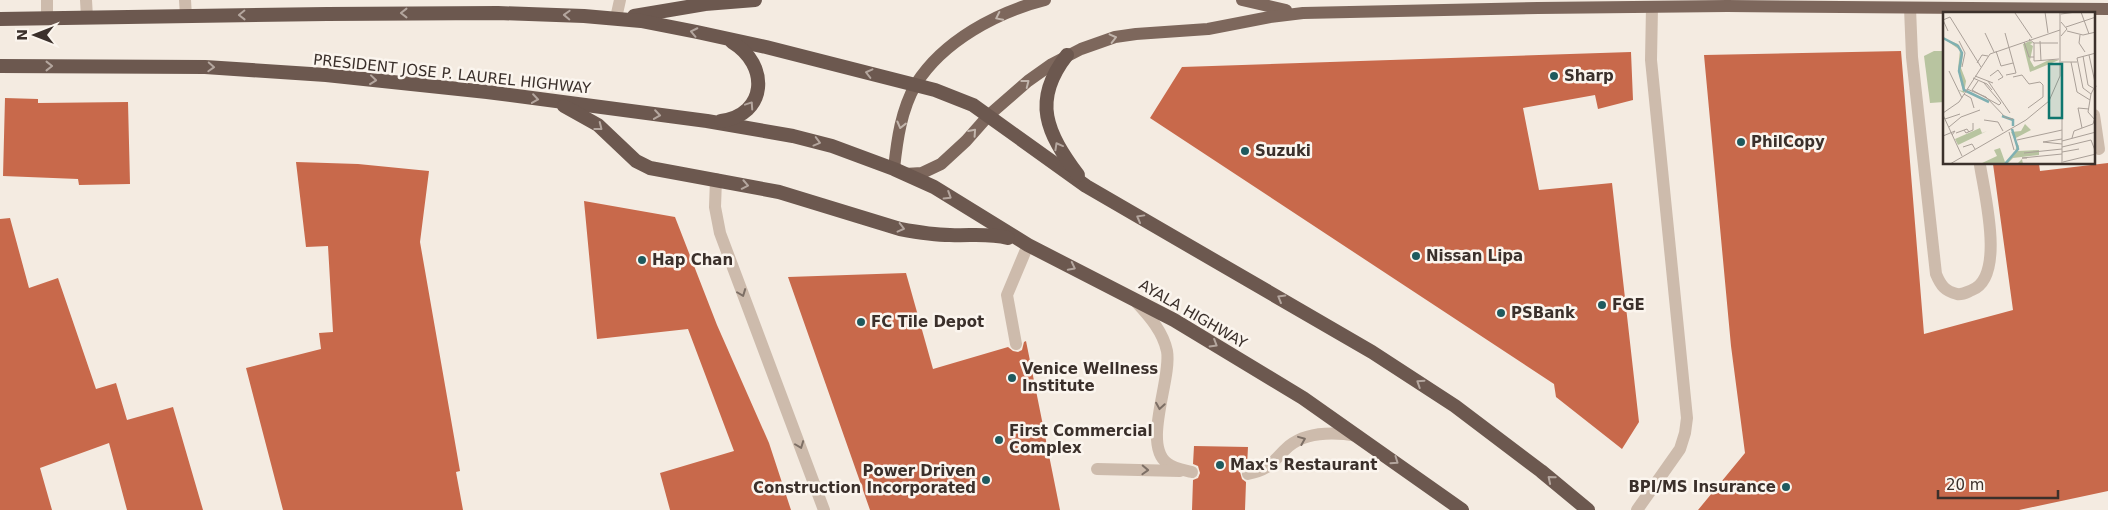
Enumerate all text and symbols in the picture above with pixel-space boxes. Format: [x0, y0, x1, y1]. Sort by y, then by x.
one-way arrow [400, 8, 408, 18]
north arrow [10, 10, 60, 60]
one-way arrow [238, 10, 246, 20]
one-way arrow [563, 10, 570, 20]
one-way arrow [995, 11, 1004, 21]
inset map [1943, 12, 2096, 165]
one-way arrow [689, 27, 698, 38]
text: N [14, 29, 30, 41]
one-way arrow [1108, 33, 1117, 44]
street label: PRESIDENT JOSE P. LAUREL HIGHWAY [312, 50, 593, 98]
one-way arrow [45, 61, 53, 71]
one-way arrow [207, 62, 215, 73]
place label: Sharp [1564, 67, 1614, 85]
one-way arrow [864, 68, 873, 79]
marker: Sharp [1548, 70, 1560, 82]
one-way arrow [369, 74, 377, 85]
one-way arrow [1020, 80, 1029, 89]
one-way arrow [530, 93, 539, 103]
one-way arrow [744, 101, 753, 110]
one-way arrow [653, 110, 662, 120]
one-way arrow [593, 121, 602, 129]
one-way arrow [896, 121, 906, 129]
one-way arrow [968, 129, 977, 138]
place label: PhilCopy [1751, 133, 1825, 151]
one-way arrow [813, 136, 822, 147]
marker: PhilCopy [1735, 136, 1747, 148]
one-way arrow [1054, 142, 1064, 151]
place label: Suzuki [1255, 142, 1311, 160]
marker: Suzuki [1239, 145, 1251, 157]
one-way arrow [740, 179, 749, 190]
one-way arrow [943, 190, 952, 200]
one-way arrow [1136, 214, 1145, 224]
one-way arrow [896, 223, 905, 233]
place label: Nissan Lipa [1426, 247, 1523, 265]
marker: Nissan Lipa [1410, 250, 1422, 262]
place label: Hap Chan [652, 251, 733, 269]
marker: Hap Chan [636, 254, 648, 266]
one-way arrow [1066, 261, 1075, 271]
street label: AYALA HIGHWAY [1136, 276, 1251, 353]
one-way arrow [736, 288, 747, 297]
one-way arrow [1278, 294, 1287, 304]
place label: FGE [1612, 296, 1645, 314]
marker: FGE [1596, 299, 1608, 311]
place label: PSBank [1511, 304, 1576, 322]
marker: PSBank [1495, 307, 1507, 319]
place label: FC Tile Depot [871, 313, 984, 331]
marker: FC Tile Depot [855, 316, 867, 328]
one-way arrow [1209, 338, 1218, 348]
place label: Venice Wellness Institute [1022, 360, 1158, 395]
marker: Venice Wellness Institute [1006, 372, 1018, 384]
one-way arrow [1416, 380, 1425, 389]
one-way arrow [1156, 402, 1166, 411]
place label: First Commercial Complex [1009, 422, 1153, 457]
marker: First Commercial Complex [993, 434, 1005, 446]
one-way arrow [1298, 436, 1306, 446]
one-way arrow [794, 441, 804, 449]
one-way arrow [1389, 455, 1398, 464]
place label: Max's Restaurant [1230, 456, 1377, 474]
marker: Max's Restaurant [1214, 459, 1226, 471]
place label: Power Driven Construction Incorporated [753, 462, 976, 497]
one-way arrow [1141, 465, 1149, 476]
scale bar [1938, 468, 2058, 500]
marker: Power Driven Construction Incorporated [980, 474, 992, 486]
one-way arrow [1547, 476, 1556, 485]
text: 20 m [1946, 476, 1984, 494]
place label: BPI/MS Insurance [1628, 478, 1776, 496]
marker: BPI/MS Insurance [1780, 481, 1792, 493]

